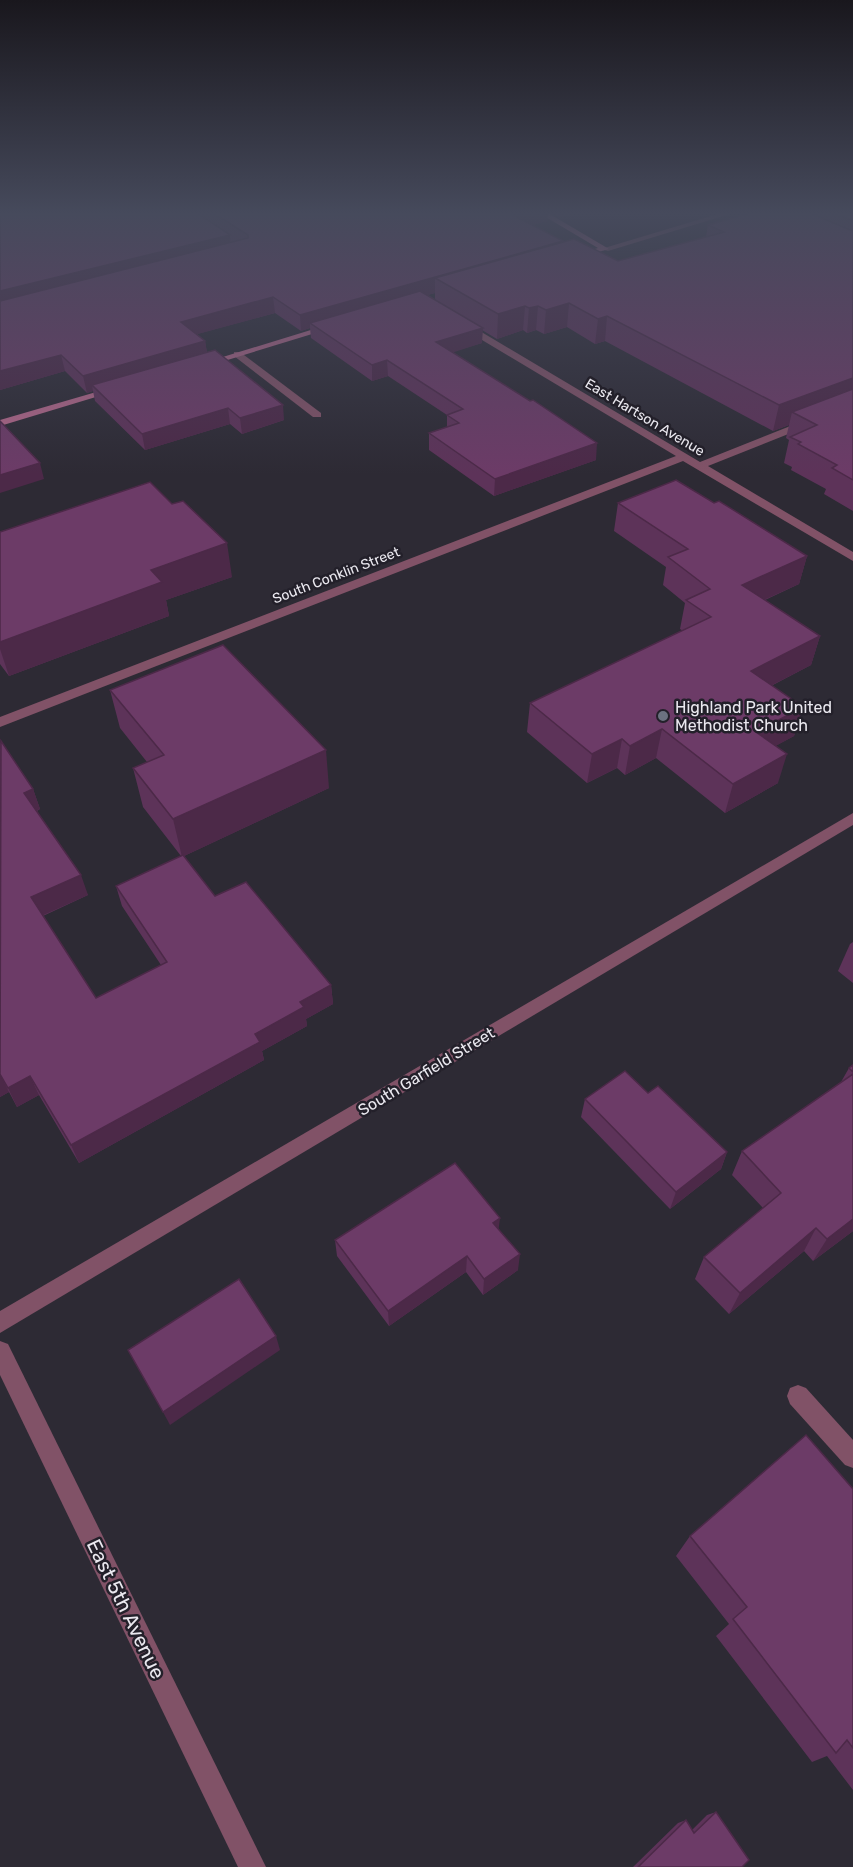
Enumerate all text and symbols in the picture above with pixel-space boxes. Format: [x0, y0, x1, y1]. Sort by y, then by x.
street label: East Hartson Avenue [582, 375, 708, 460]
street label: South Conklin Street [270, 543, 403, 608]
place label: Highland Park United Methodist Church [675, 698, 832, 735]
marker: Highland Park United Methodist Church [656, 709, 670, 723]
street label: South Garfield Street [355, 1023, 498, 1120]
street label: East 5th Avenue [82, 1535, 170, 1683]

